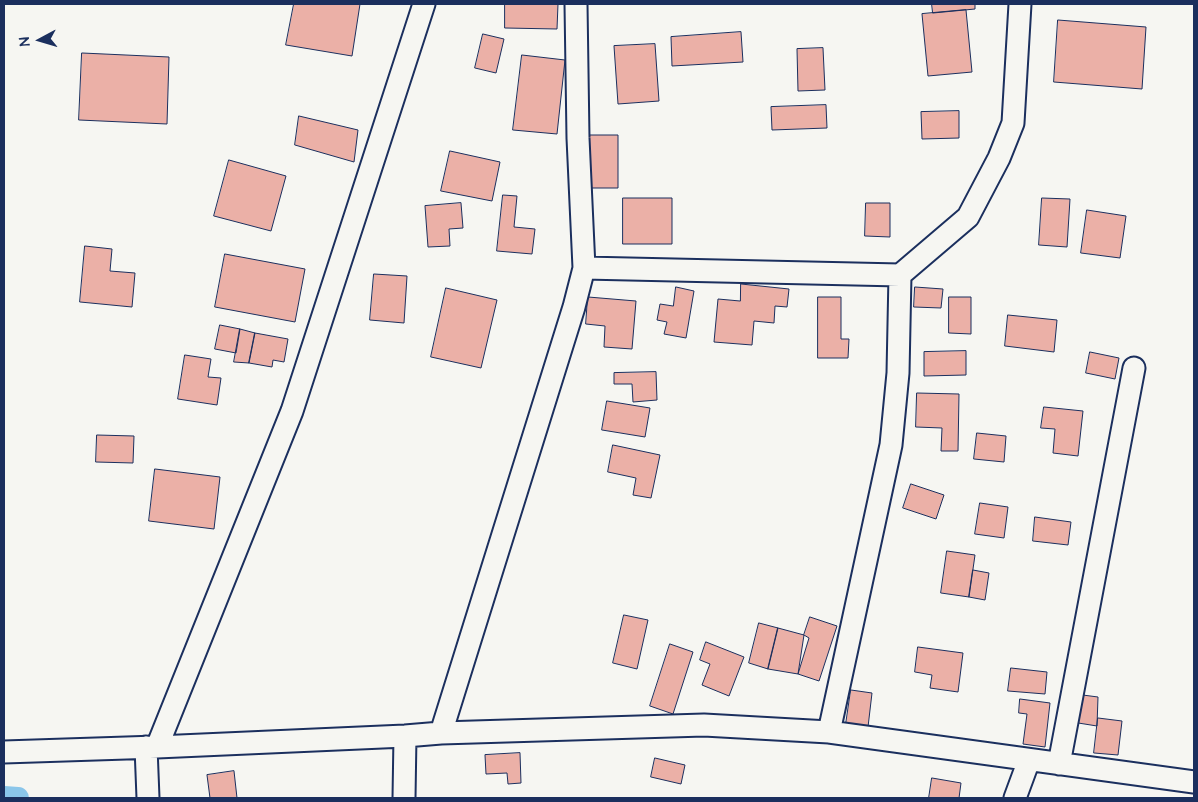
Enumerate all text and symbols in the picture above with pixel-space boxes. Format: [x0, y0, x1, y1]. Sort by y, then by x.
north arrow [15, 15, 65, 65]
text: N [15, 36, 35, 47]

